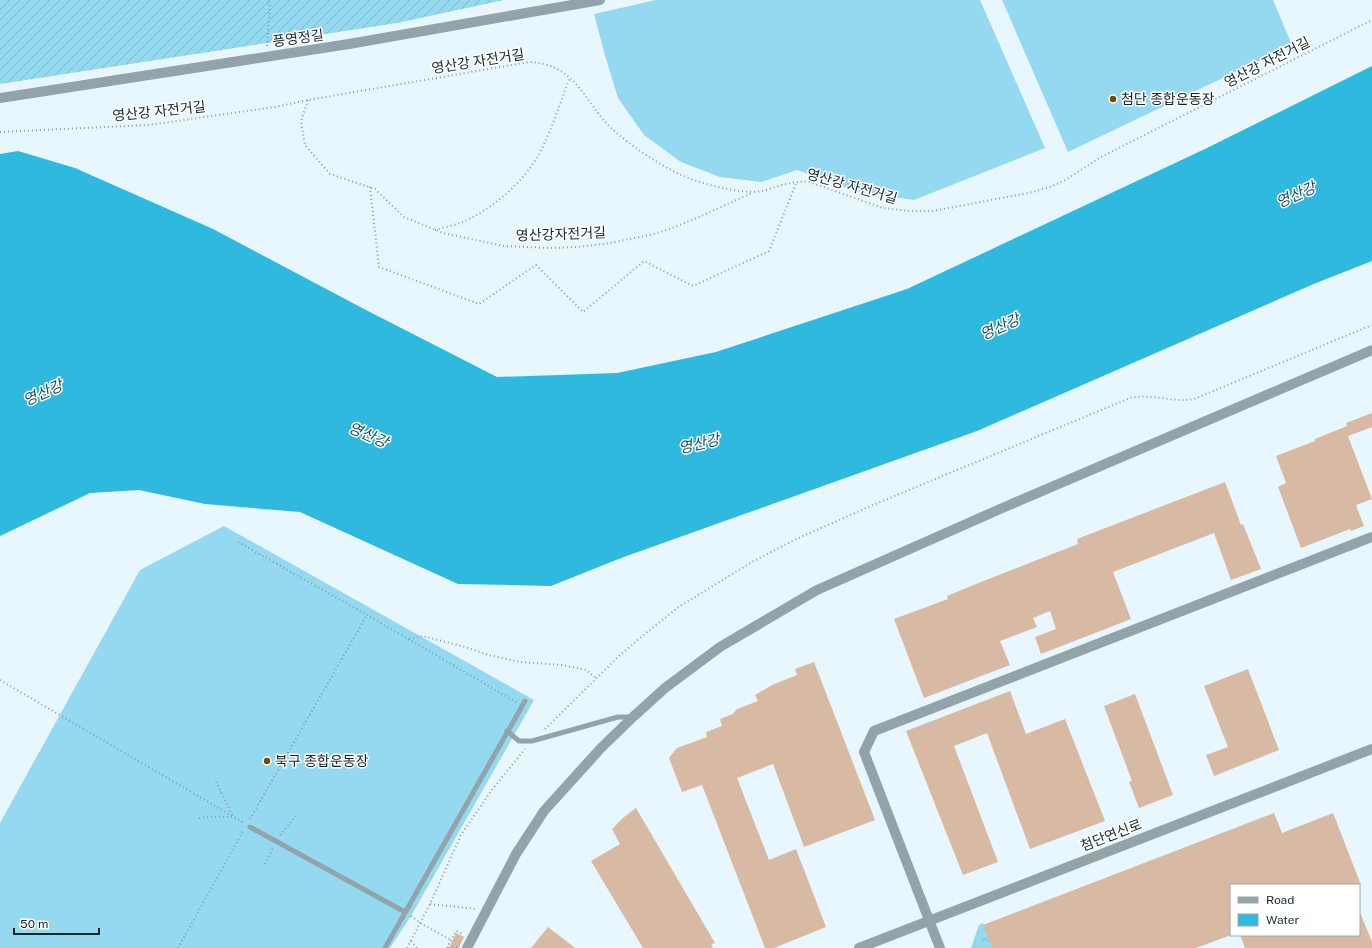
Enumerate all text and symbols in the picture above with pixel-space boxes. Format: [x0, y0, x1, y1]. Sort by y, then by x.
street label: 풍영정길 [271, 26, 325, 50]
street label: 영산강 자전거길 [1222, 34, 1312, 90]
street label: 영산강 자전거길 [431, 46, 525, 76]
place label: 첨단 종합운동장 [1121, 91, 1215, 107]
marker: 첨단 종합운동장 [1108, 94, 1118, 104]
street label: 영산강 자전거길 [112, 98, 206, 124]
street label: 영산강 자전거길 [805, 165, 899, 207]
water label: 영산강 [1273, 177, 1320, 211]
street label: 영산강자전거길 [516, 224, 606, 244]
water label: 영산강 [977, 309, 1024, 343]
water label: 영산강 [20, 375, 67, 409]
water label: 영산강 [346, 418, 393, 452]
water label: 영산강 [677, 430, 723, 456]
place label: 북구 종합운동장 [275, 753, 369, 769]
marker: 북구 종합운동장 [262, 756, 272, 766]
street label: 첨단연신로 [1078, 816, 1144, 854]
legend [1230, 884, 1360, 936]
text: Road [1266, 893, 1294, 907]
scale bar [14, 910, 99, 936]
text: Water [1266, 913, 1300, 927]
text: 50 m [20, 917, 48, 931]

